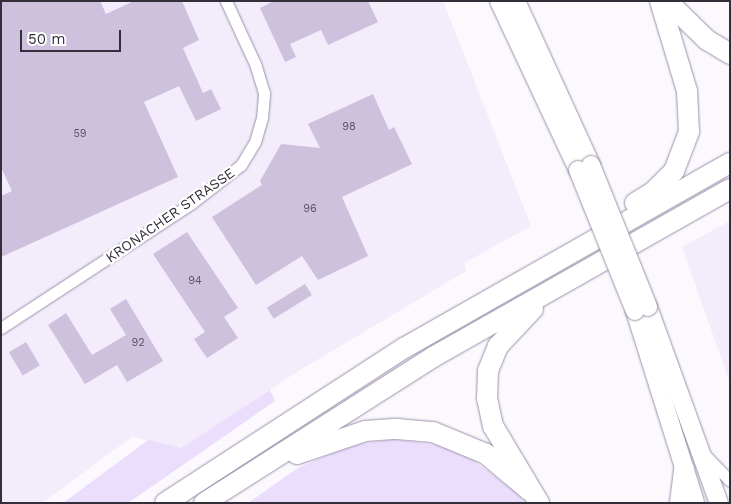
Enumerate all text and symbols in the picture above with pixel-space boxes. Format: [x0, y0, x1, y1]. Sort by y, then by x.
scale bar [22, 20, 124, 52]
text: 50 m [28, 30, 65, 48]
house number: 98 [342, 120, 356, 134]
house number: 59 [73, 127, 87, 141]
street label: KRONACHER STRASSE [102, 164, 238, 266]
house number: 96 [303, 202, 317, 216]
house number: 94 [188, 274, 202, 288]
house number: 92 [131, 336, 145, 350]

